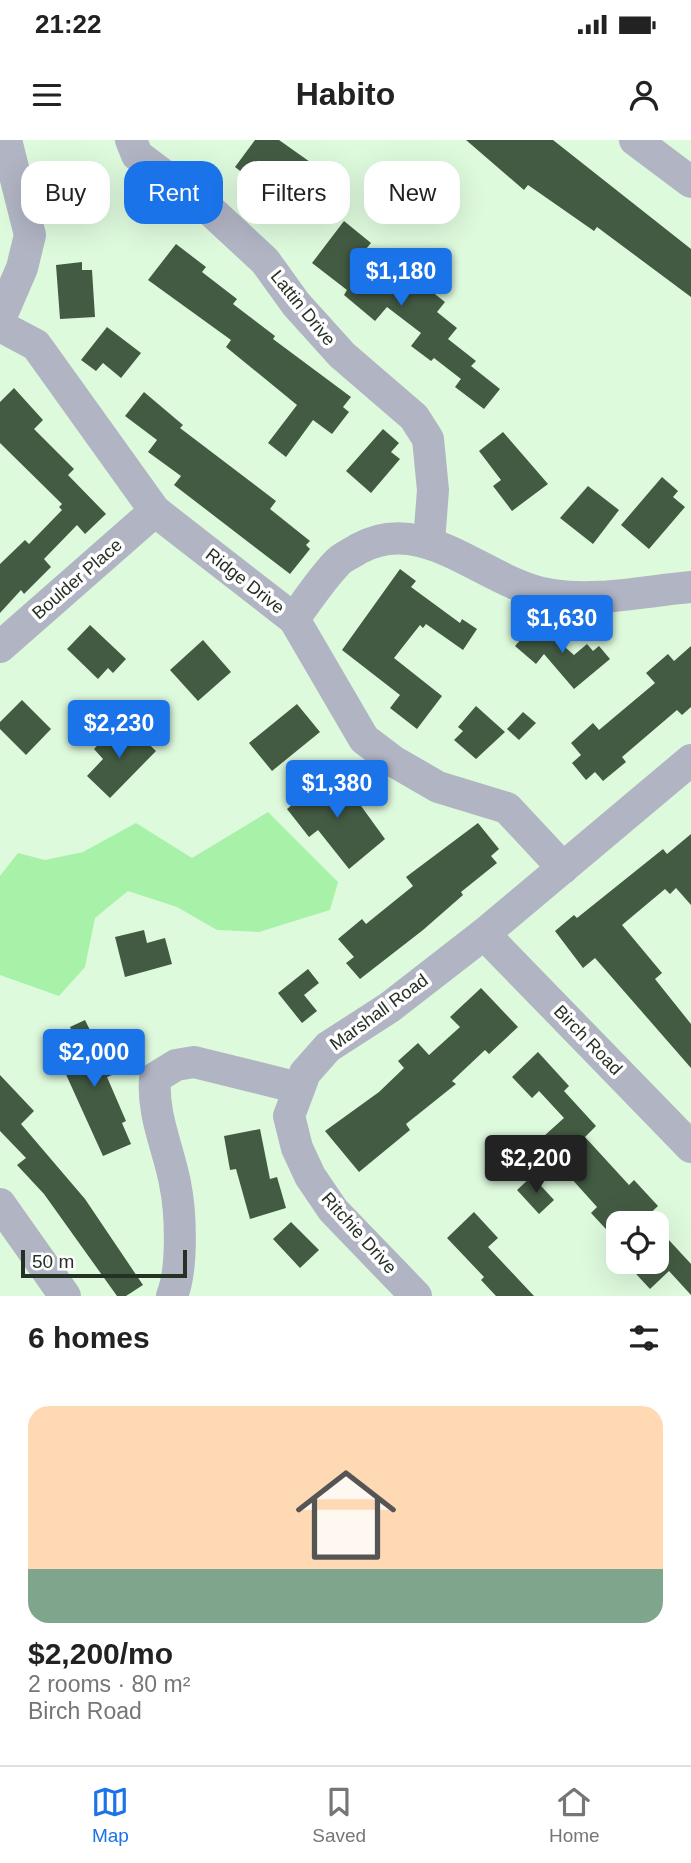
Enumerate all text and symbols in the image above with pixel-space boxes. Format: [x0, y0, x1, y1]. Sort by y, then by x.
text: 21:22 [35, 9, 102, 39]
icon: menu [28, 76, 66, 114]
text: Habito [296, 76, 395, 112]
icon: person [625, 76, 663, 114]
chip: Buy [21, 161, 110, 224]
chip: Rent [124, 161, 223, 224]
chip: Filters [237, 161, 350, 224]
chip: New [364, 161, 460, 224]
pin: $1,180 [344, 248, 458, 308]
text: $1,180 [366, 258, 436, 284]
street label: Lattin Drive [267, 266, 339, 350]
street label: Boulder Place [28, 535, 126, 623]
street label: Ridge Drive [202, 544, 288, 618]
pin: $1,630 [505, 596, 619, 655]
text: $1,630 [527, 605, 597, 631]
pin: $2,230 [62, 700, 176, 760]
text: $2,230 [84, 710, 154, 736]
pin: $1,380 [280, 760, 394, 820]
text: $1,380 [302, 770, 372, 796]
street label: Marshall Road [326, 970, 432, 1054]
street label: Birch Road [550, 1001, 626, 1079]
pin: $2,000 [37, 1030, 151, 1089]
text: $2,000 [59, 1039, 129, 1065]
pin: $2,200 [479, 1136, 593, 1195]
text: $2,200 [501, 1145, 571, 1171]
street label: Ritchie Drive [317, 1188, 401, 1278]
map controls [606, 1211, 669, 1274]
button: locate [606, 1211, 669, 1274]
scale bar [21, 1247, 187, 1279]
text: 50 m [32, 1251, 74, 1272]
icon: filters [625, 1319, 663, 1357]
text: 6 homes [28, 1321, 150, 1354]
icon: home [283, 1452, 409, 1578]
text: $2,200/mo [28, 1637, 173, 1670]
text: 2 rooms · 80 m² [28, 1671, 190, 1697]
text: Birch Road [28, 1698, 142, 1724]
tab: Map [91, 1783, 129, 1847]
tab: Saved [312, 1783, 366, 1847]
tab: Home [549, 1783, 600, 1847]

